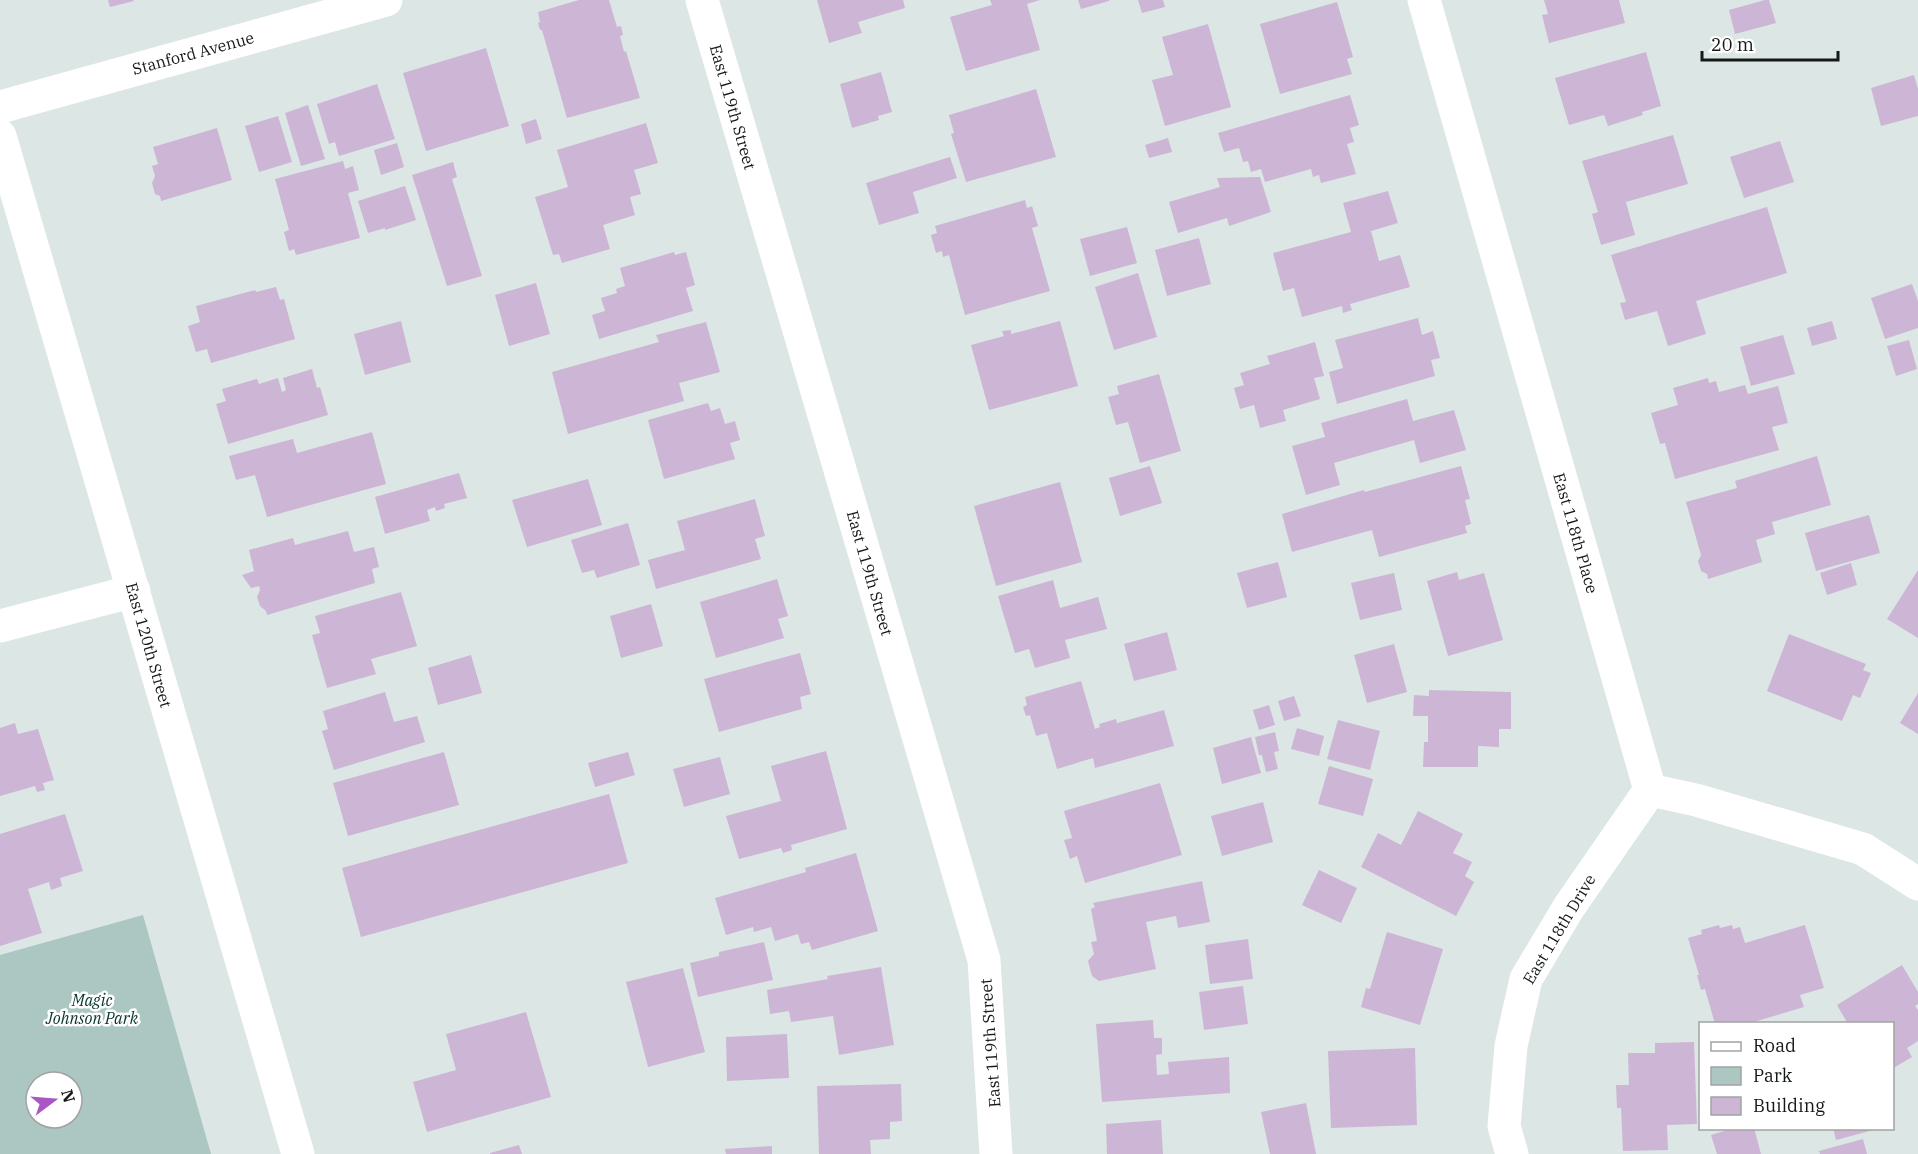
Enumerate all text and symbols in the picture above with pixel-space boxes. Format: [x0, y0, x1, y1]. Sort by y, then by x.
scale bar [1702, 24, 1838, 62]
street label: Stanford Avenue [130, 27, 256, 79]
text: 20 m [1711, 33, 1754, 56]
street label: East 119th Street [706, 42, 761, 172]
street label: East 118th Place [1549, 470, 1603, 596]
street label: East 119th Street [843, 508, 898, 638]
street label: East 120th Street [122, 580, 177, 710]
street label: East 118th Drive [1518, 870, 1600, 988]
street label: East 119th Street [975, 978, 1004, 1108]
park label: Magic Johnson Park [45, 990, 139, 1028]
legend [1699, 1022, 1894, 1130]
text: Road [1753, 1034, 1796, 1057]
text: Park [1753, 1064, 1793, 1087]
north arrow [24, 1070, 84, 1130]
text: N [57, 1087, 80, 1105]
text: Building [1753, 1094, 1825, 1117]

